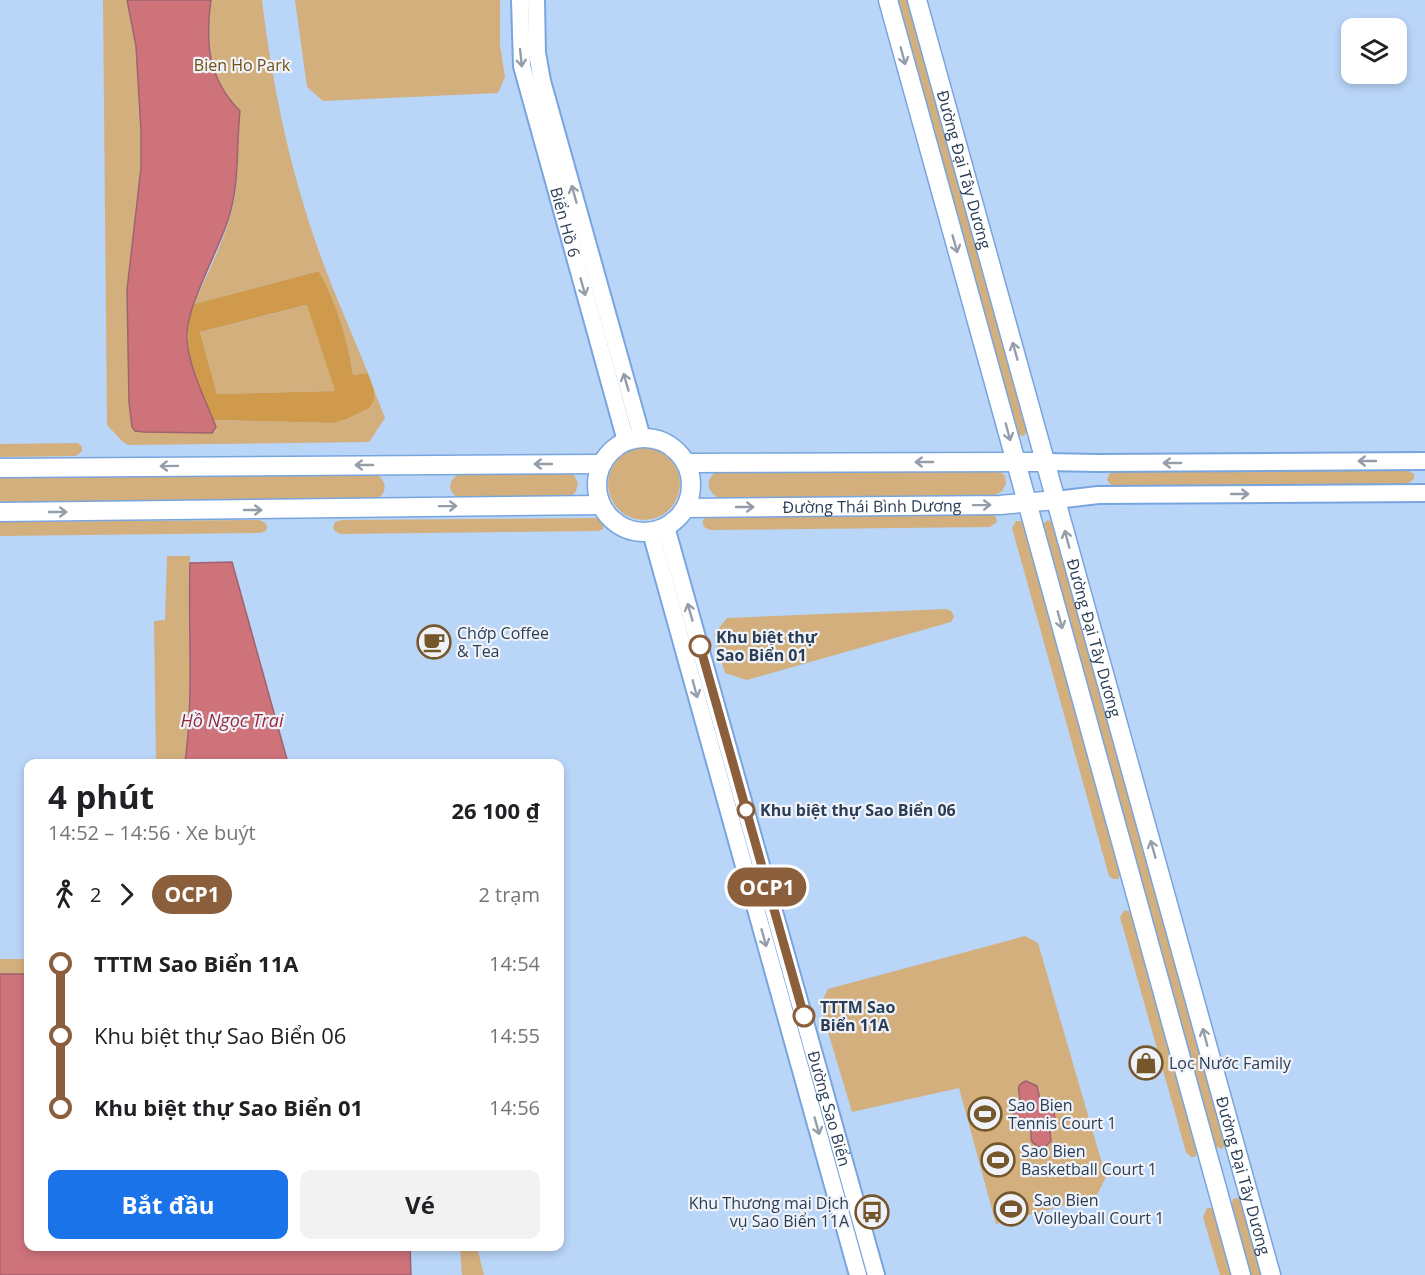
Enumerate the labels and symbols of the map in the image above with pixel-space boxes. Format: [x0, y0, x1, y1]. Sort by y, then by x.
one-way arrow [898, 47, 909, 66]
one-way arrow [516, 48, 527, 68]
park label: Bien Ho Park [194, 54, 291, 76]
street label: Đường Đại Tây Dương [932, 88, 997, 252]
street label: Biển Hồ 6 [545, 184, 586, 260]
one-way arrow [567, 185, 579, 204]
one-way arrow [950, 234, 962, 253]
one-way arrow [578, 277, 589, 296]
one-way arrow [1009, 342, 1020, 361]
one-way arrow [620, 373, 631, 392]
one-way arrow [1002, 422, 1014, 441]
one-way arrow [1357, 455, 1377, 467]
one-way arrow [915, 456, 935, 468]
one-way arrow [1162, 457, 1182, 469]
one-way arrow [534, 458, 554, 470]
one-way arrow [355, 459, 375, 471]
one-way arrow [160, 460, 180, 472]
one-way arrow [1230, 488, 1250, 500]
street label: Đường Thái Bình Dương [782, 494, 962, 518]
one-way arrow [438, 500, 458, 512]
one-way arrow [971, 500, 991, 511]
one-way arrow [734, 501, 754, 513]
one-way arrow [243, 505, 263, 516]
one-way arrow [48, 506, 68, 518]
one-way arrow [1061, 530, 1072, 549]
street label: Đường Đại Tây Dương [1062, 556, 1127, 720]
one-way arrow [684, 603, 695, 622]
one-way arrow [1054, 610, 1066, 629]
place label: Chớp Coffee & Tea [457, 622, 549, 662]
cafe icon: Chớp Coffee & Tea [416, 624, 452, 660]
place label: Khu biệt thự Sao Biển 01 [716, 626, 818, 666]
marker: Khu biệt thự Sao Biển 01 [689, 635, 711, 657]
one-way arrow [690, 680, 701, 699]
water label: Hồ Ngọc Trai [181, 708, 284, 732]
place label: Khu biệt thự Sao Biển 06 [760, 799, 956, 821]
marker: Khu biệt thự Sao Biển 06 [737, 801, 755, 819]
one-way arrow [1147, 839, 1158, 858]
line badge: OCP1 [725, 868, 809, 906]
one-way arrow [759, 928, 771, 947]
place label: TTTM Sao Biển 11A [820, 996, 896, 1036]
marker: TTTM Sao Biển 11A [793, 1005, 815, 1027]
one-way arrow [1199, 1027, 1210, 1046]
shop icon: Lọc Nước Family [1128, 1045, 1164, 1081]
street label: Đường Sao Biển [803, 1048, 856, 1169]
place label: Lọc Nước Family [1169, 1052, 1292, 1074]
place label: Sao Bien Tennis Court 1 [1008, 1094, 1116, 1134]
street label: Đường Đại Tây Dương [1211, 1094, 1276, 1258]
sports icon: Sao Bien Tennis Court 1 [967, 1096, 1003, 1132]
one-way arrow [811, 1116, 823, 1135]
place label: Sao Bien Basketball Court 1 [1021, 1140, 1157, 1180]
sports icon: Sao Bien Basketball Court 1 [980, 1142, 1016, 1178]
place label: Sao Bien Volleyball Court 1 [1034, 1189, 1164, 1229]
sports icon: Sao Bien Volleyball Court 1 [993, 1191, 1029, 1227]
place label: Khu Thương mại Dịch vụ Sao Biển 11A [689, 1192, 850, 1232]
bus stop icon: Khu Thương mại Dịch vụ Sao Biển 11A [854, 1194, 890, 1230]

